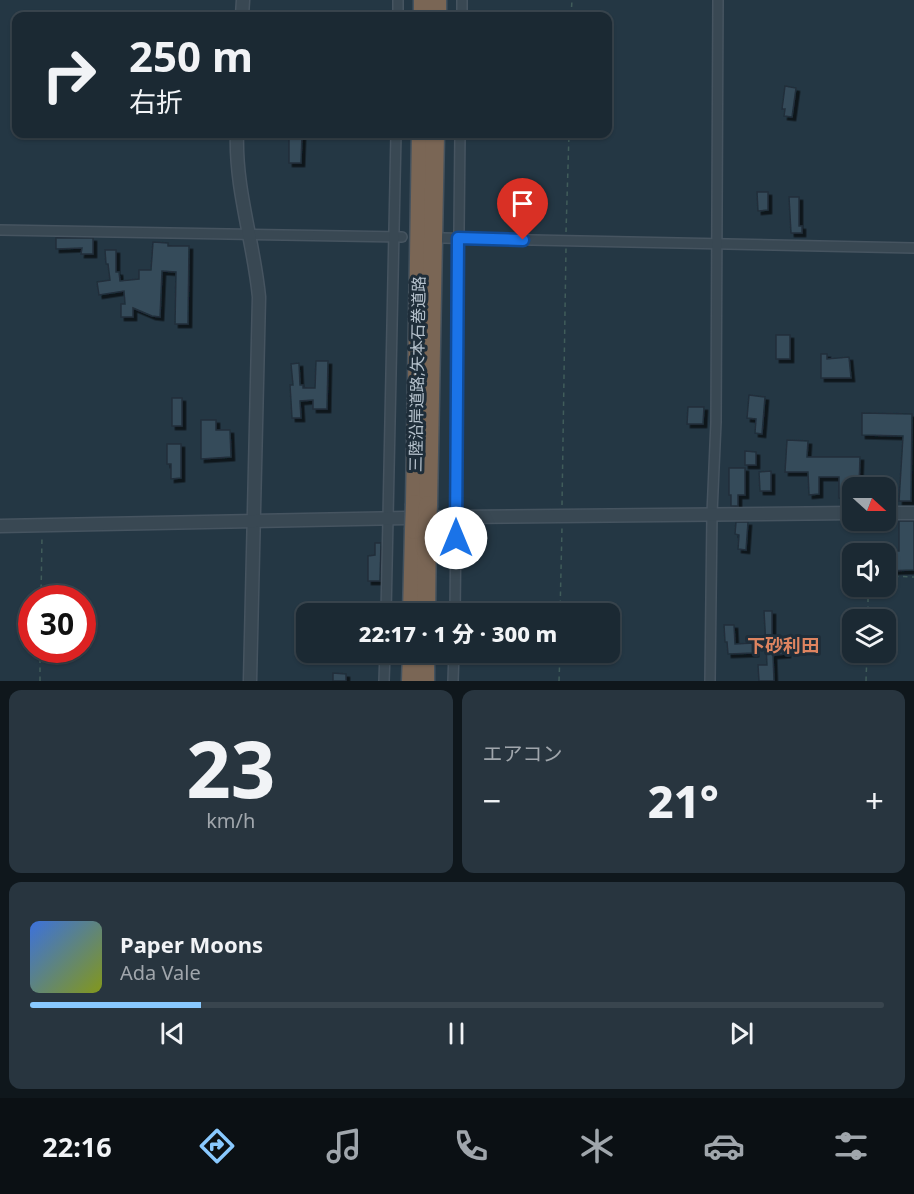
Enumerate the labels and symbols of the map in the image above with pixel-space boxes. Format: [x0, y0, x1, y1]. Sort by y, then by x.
pin [497, 178, 548, 240]
street label: 三陸沿岸道路;矢本石巻道路 [404, 276, 430, 472]
north arrow [842, 477, 896, 531]
position arrow [424, 506, 488, 570]
speed limit sign: 30 [18, 585, 96, 663]
district label: 下砂利田 [747, 633, 819, 657]

